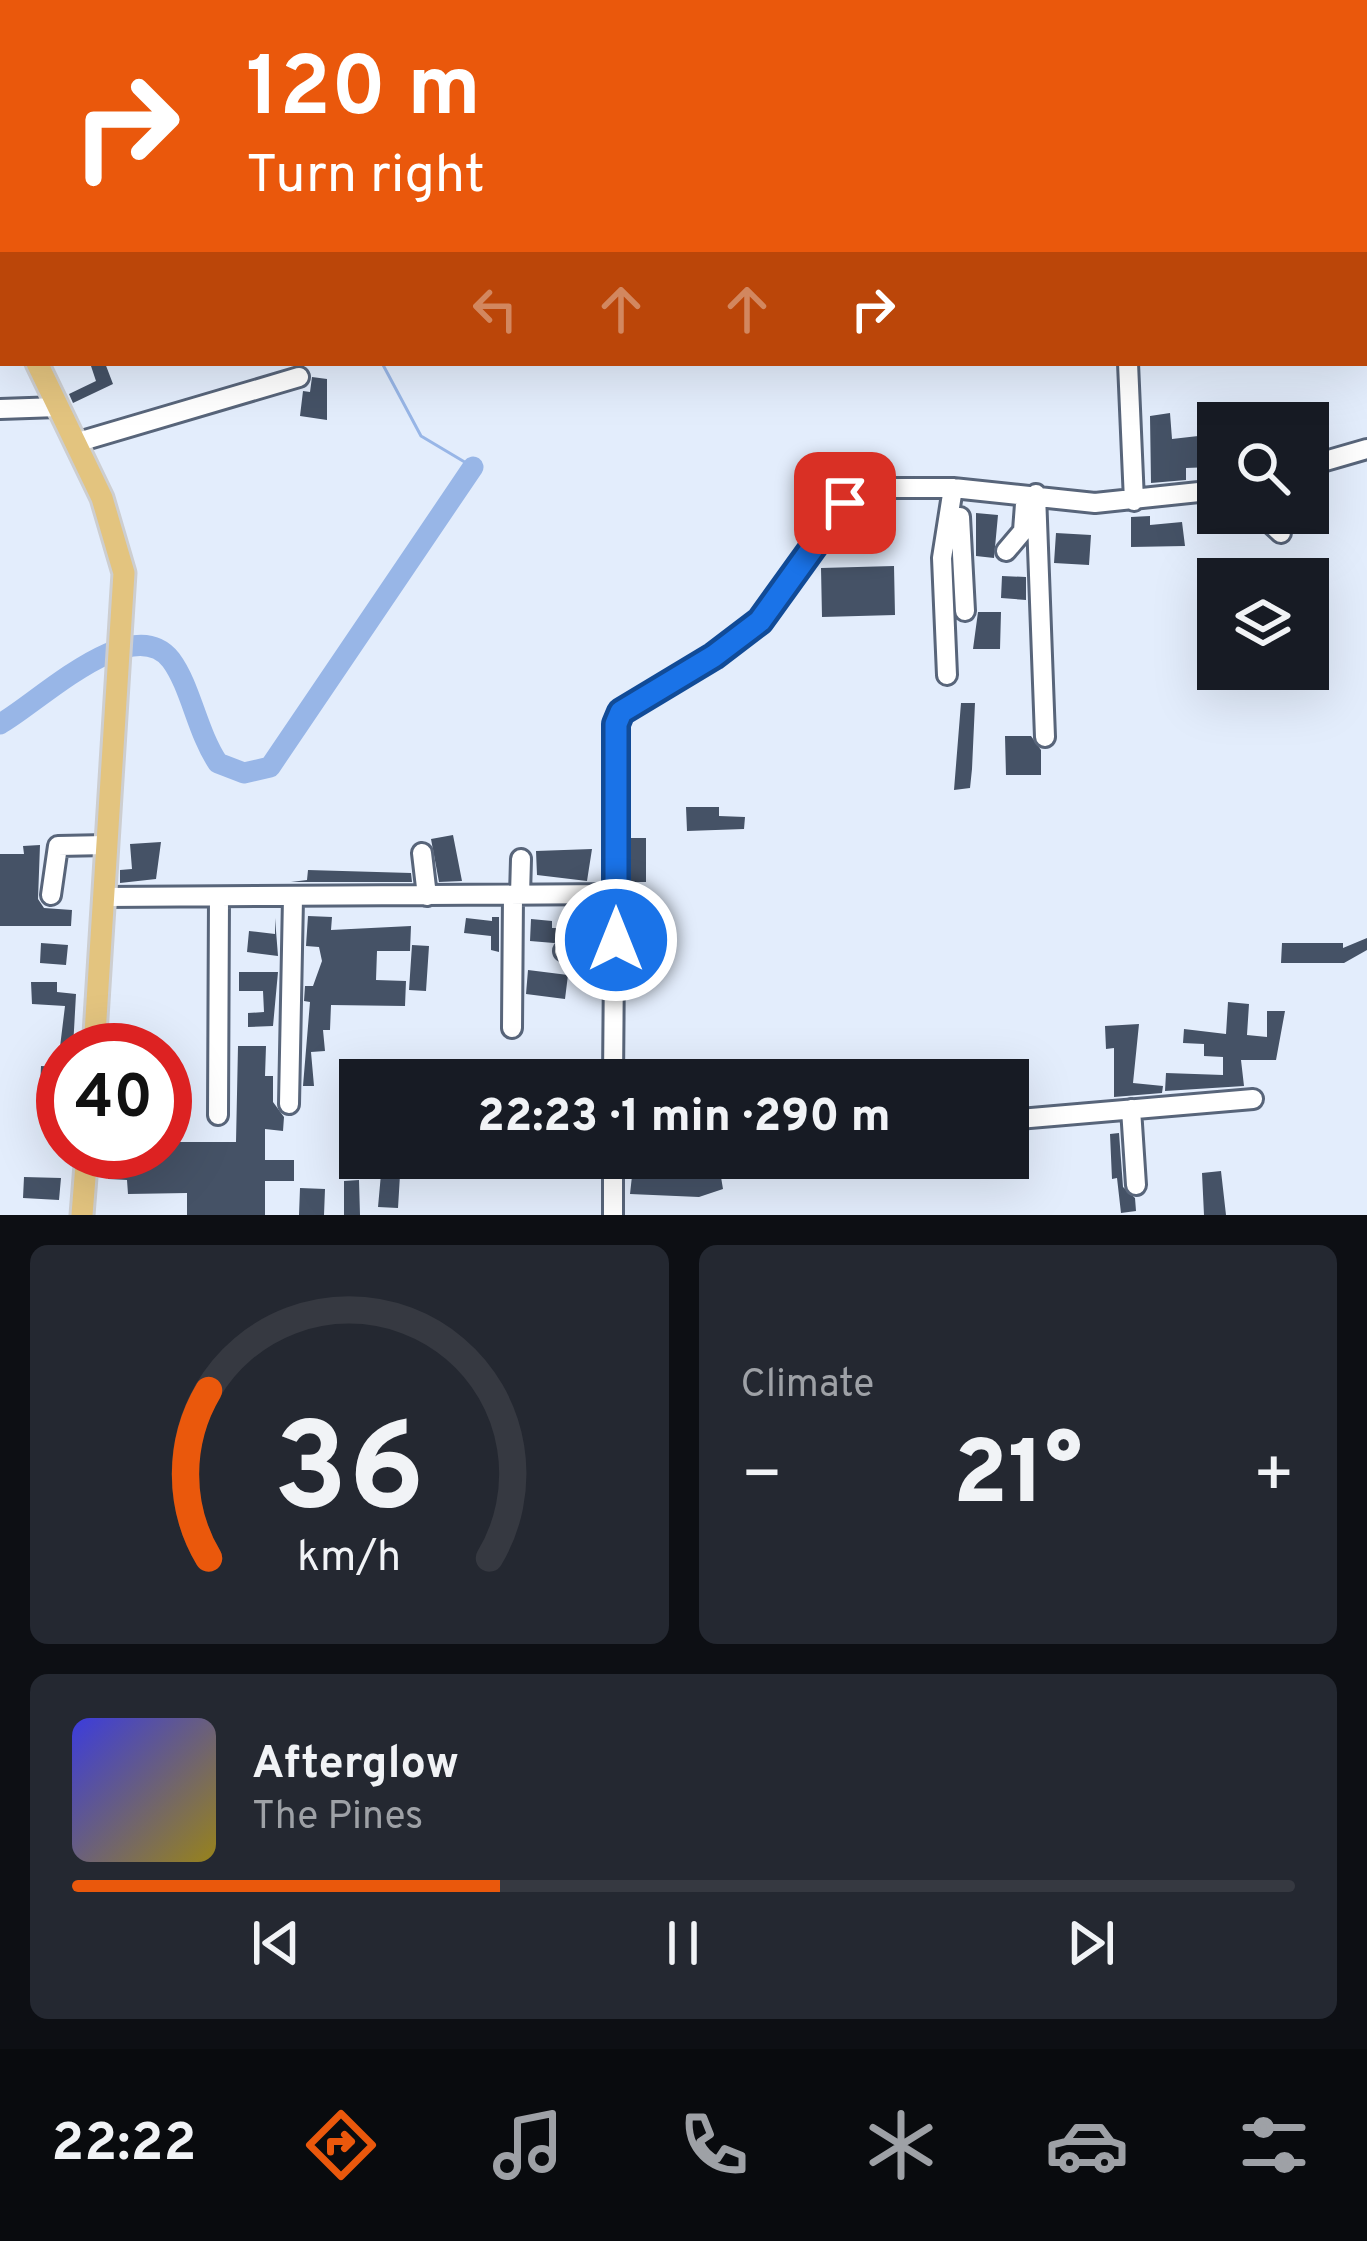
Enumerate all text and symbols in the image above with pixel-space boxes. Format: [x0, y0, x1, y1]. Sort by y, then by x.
text: 120 m [246, 39, 481, 145]
icon: right [48, 48, 204, 204]
text: Turn right [246, 143, 485, 212]
icon: left [462, 276, 528, 342]
icon: ahead [588, 276, 654, 342]
icon: ahead [714, 276, 780, 342]
icon: right [840, 276, 906, 342]
map controls [1197, 402, 1329, 690]
button: search [1197, 402, 1329, 534]
pin [794, 452, 896, 554]
icon: arrive [812, 470, 878, 536]
button: layers [1197, 558, 1329, 690]
position arrow [553, 877, 679, 1003]
speed limit sign: 40 [36, 1023, 192, 1179]
text: 22:23 · 1 min · 290 m [477, 1090, 891, 1147]
text: Climate [741, 1362, 874, 1411]
text: 36 [273, 1397, 425, 1555]
text: 21° [953, 1422, 1082, 1535]
text: − [741, 1437, 783, 1520]
text: + [1252, 1437, 1295, 1520]
text: km/h [297, 1531, 401, 1585]
text: Afterglow [252, 1737, 459, 1794]
text: The Pines [252, 1794, 423, 1843]
icon: previous [243, 1910, 309, 1976]
icon: pause [650, 1910, 716, 1976]
icon: next [1058, 1910, 1124, 1976]
icon: directions [299, 2103, 383, 2187]
icon: music [486, 2103, 570, 2187]
icon: phone [672, 2103, 756, 2187]
icon: climate [859, 2103, 943, 2187]
icon: car [1045, 2103, 1129, 2187]
icon: filters [1232, 2103, 1316, 2187]
text: 22:22 [51, 2111, 196, 2180]

